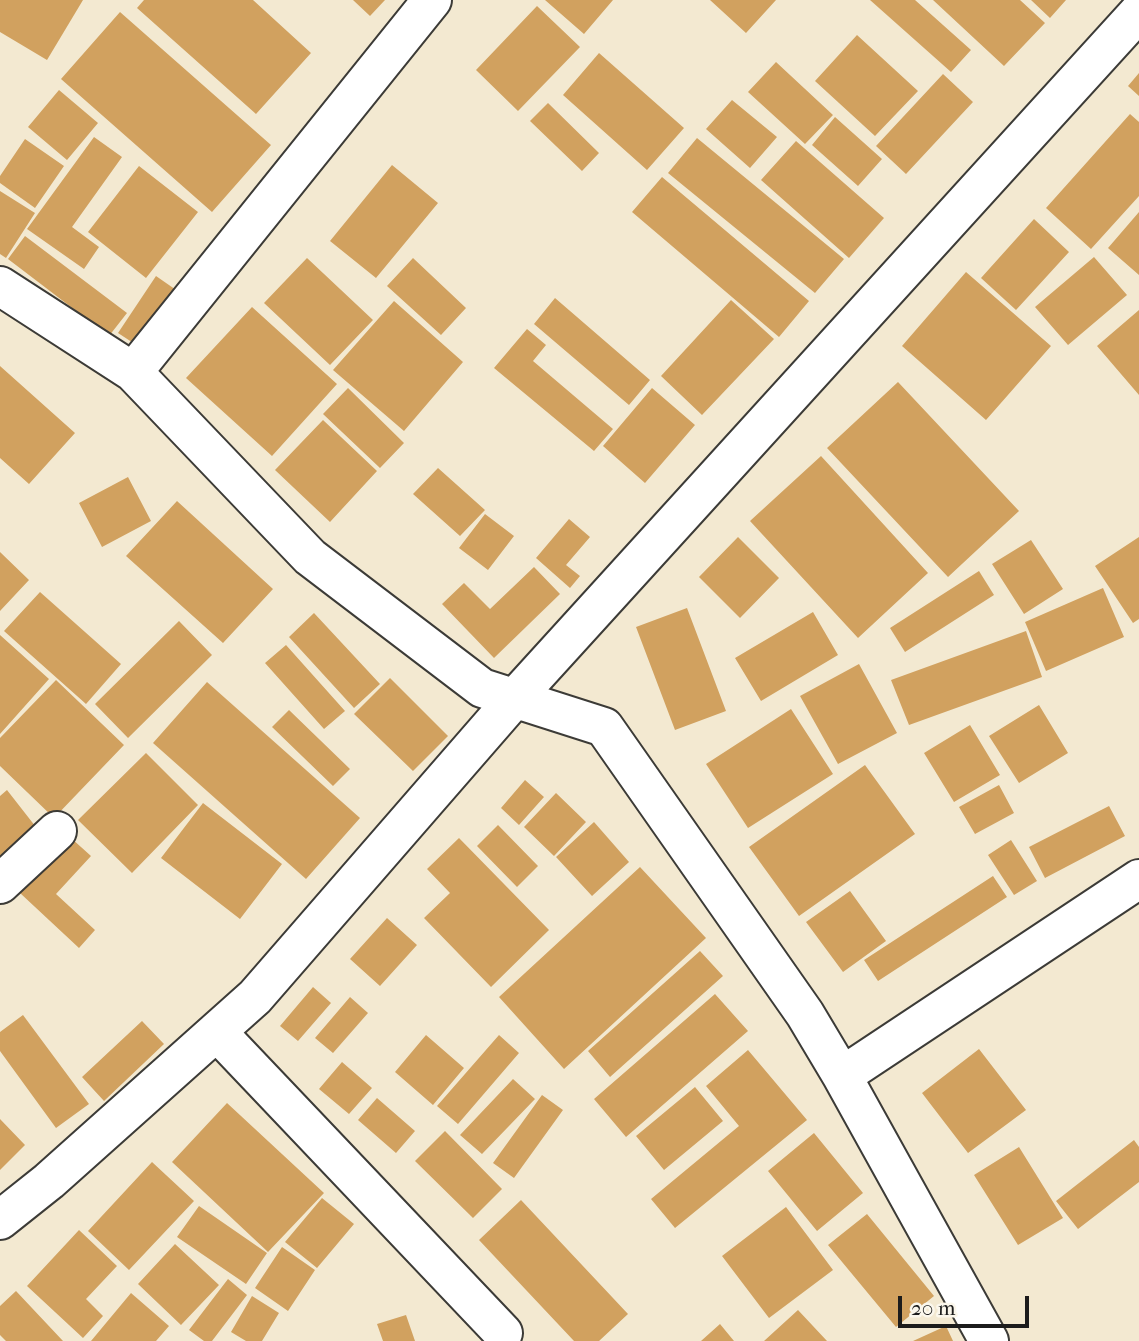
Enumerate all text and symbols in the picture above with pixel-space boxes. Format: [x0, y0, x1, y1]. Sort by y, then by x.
scale bar [901, 1282, 1032, 1326]
text: 20 m [911, 1296, 955, 1320]

